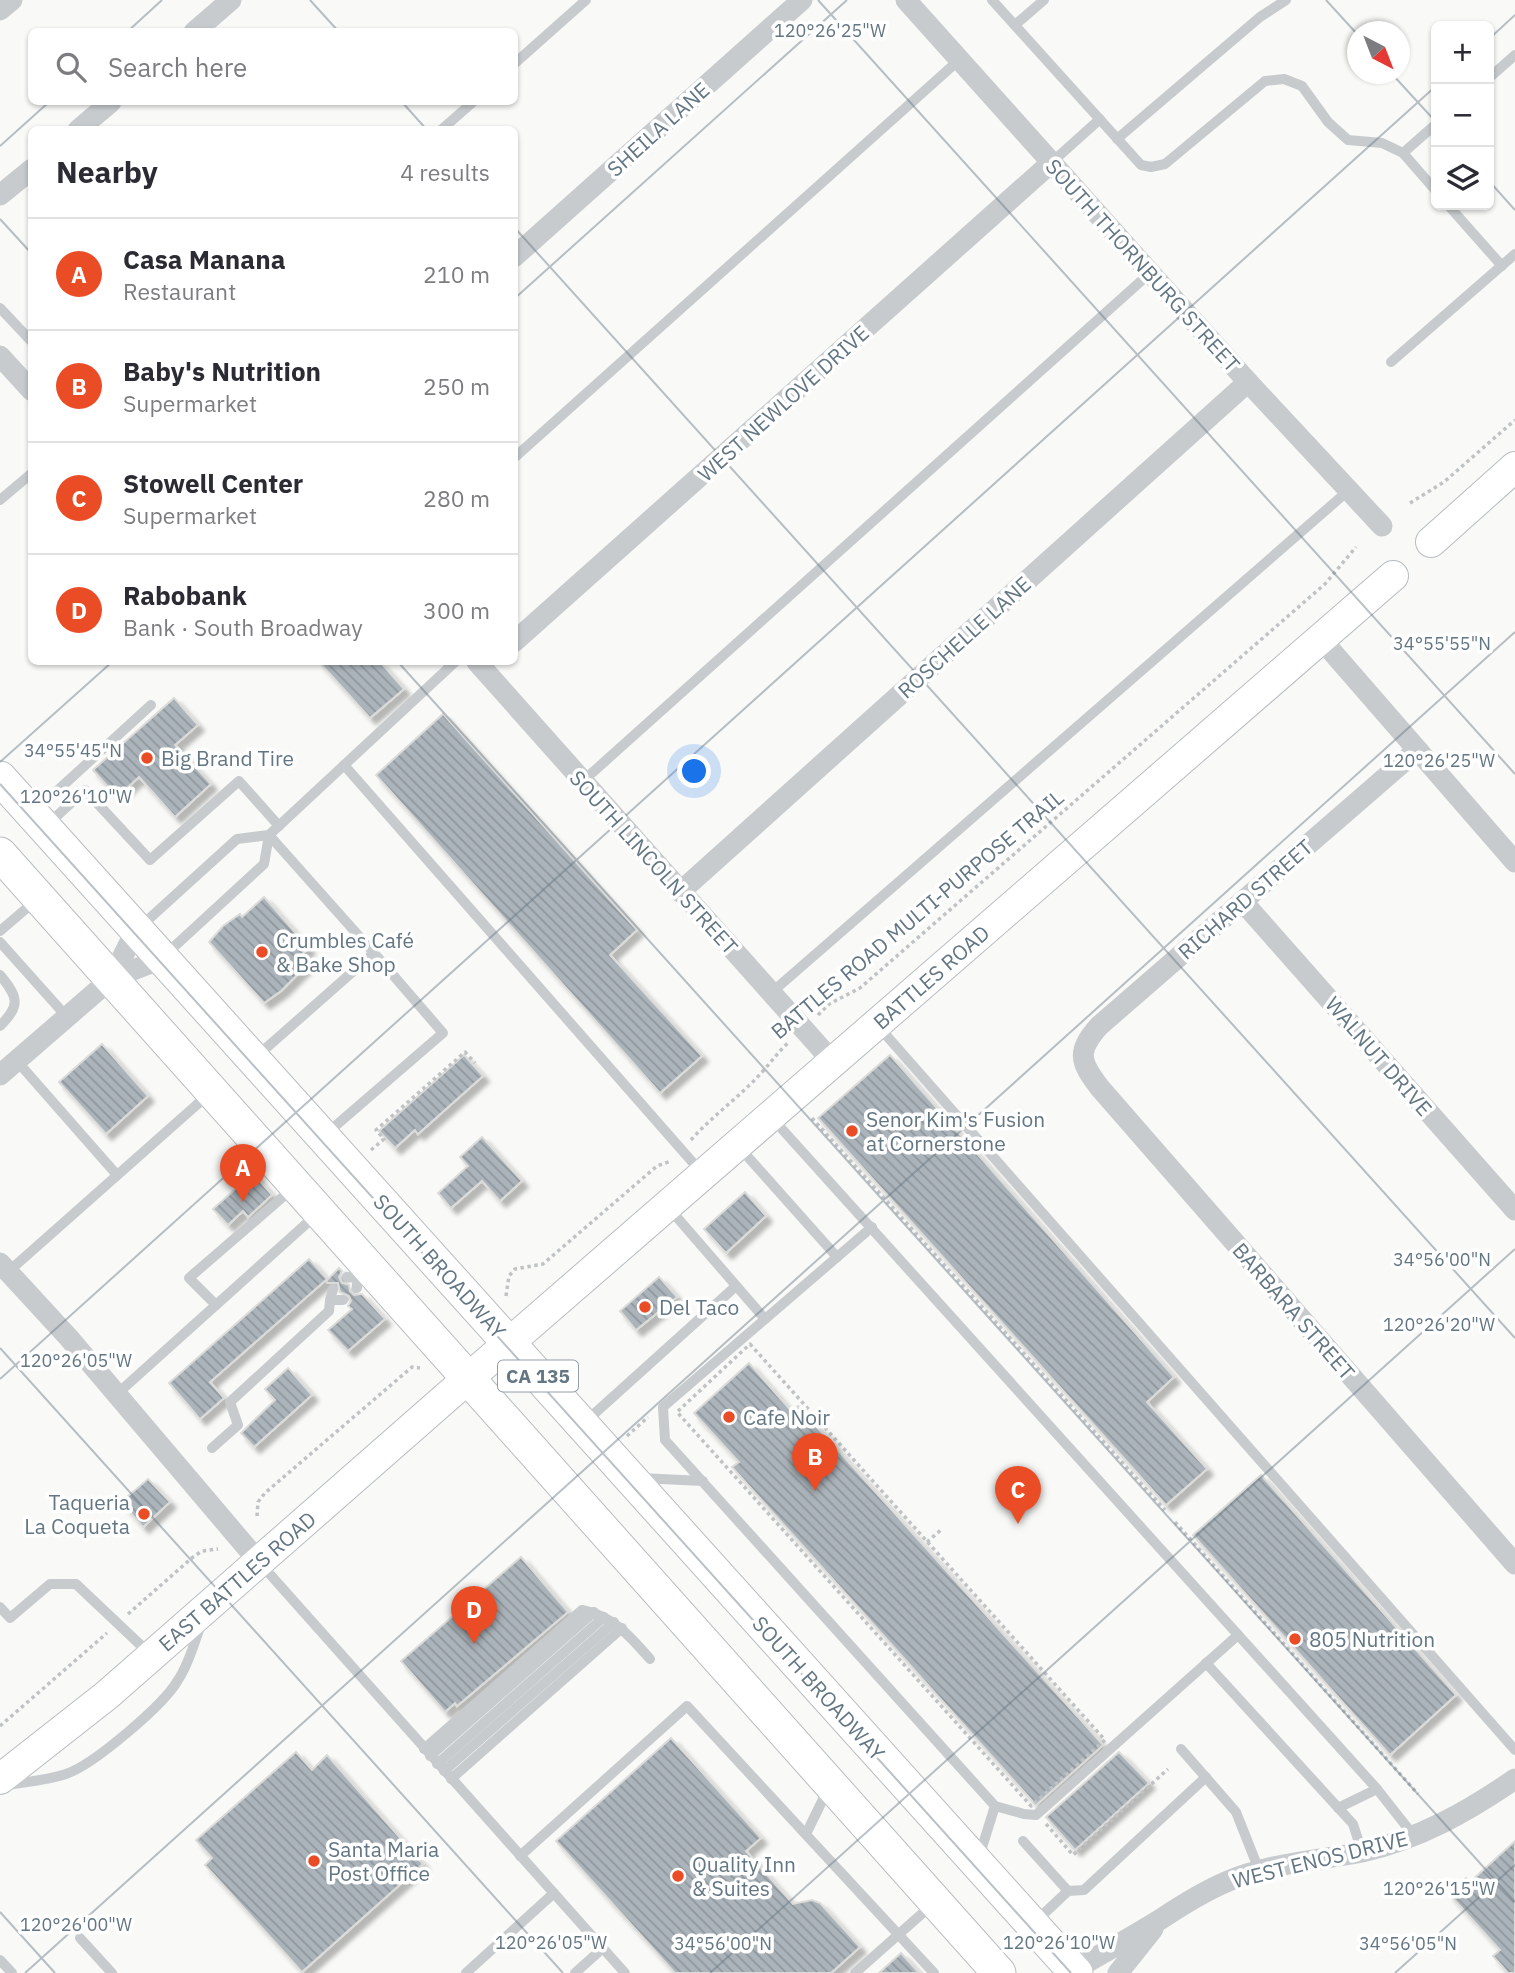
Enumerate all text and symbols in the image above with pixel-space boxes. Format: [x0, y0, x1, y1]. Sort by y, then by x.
text: 120°26'25"W [774, 19, 886, 42]
north arrow [1347, 21, 1410, 84]
map controls [1431, 21, 1494, 210]
button: + [1431, 21, 1494, 84]
search box [28, 28, 518, 105]
icon: search [52, 48, 90, 86]
text: Search here [108, 50, 247, 84]
street label: SHEILA LANE [601, 76, 715, 182]
button: − [1431, 84, 1494, 147]
button: layers [1431, 147, 1494, 210]
text: Nearby [56, 152, 158, 191]
street label: SOUTH THORNBURG STREET [1040, 152, 1246, 378]
text: 4 results [400, 157, 490, 187]
text: Casa Manana [123, 242, 285, 276]
text: A [71, 259, 87, 289]
text: 210 m [423, 259, 490, 289]
text: Restaurant [123, 276, 236, 306]
street label: WEST NEWLOVE DRIVE [691, 319, 875, 487]
text: Baby's Nutrition [123, 354, 321, 388]
text: B [71, 371, 87, 401]
text: 250 m [423, 371, 490, 401]
text: Supermarket [123, 388, 257, 418]
text: Stowell Center [123, 466, 303, 500]
text: C [72, 483, 86, 513]
text: 280 m [423, 483, 490, 513]
text: Supermarket [123, 500, 257, 530]
street label: ROSCHELLE LANE [891, 570, 1037, 704]
text: Rabobank [123, 578, 247, 612]
text: D [71, 595, 87, 625]
text: 300 m [423, 595, 490, 625]
text: Bank · South Broadway [123, 612, 363, 642]
text: 34°55'55"N [1393, 632, 1491, 655]
text: 34°55'45"N [24, 739, 122, 762]
place label: Big Brand Tire [161, 744, 294, 772]
text: 120°26'25"W [1383, 749, 1495, 772]
marker: Big Brand Tire [139, 750, 155, 766]
your location [677, 754, 711, 788]
street label: SOUTH LINCOLN STREET [564, 764, 744, 960]
street label: BATTLES ROAD MULTI-PURPOSE TRAIL [766, 784, 1068, 1044]
text: 120°26'10"W [20, 785, 132, 808]
street label: RICHARD STREET [1172, 833, 1318, 965]
street label: BATTLES ROAD [868, 920, 994, 1034]
place label: Crumbles Café & Bake Shop [276, 926, 414, 978]
marker: Crumbles Café & Bake Shop [254, 944, 270, 960]
street label: WALNUT DRIVE [1319, 990, 1439, 1122]
place label: Senor Kim's Fusion at Cornerstone [866, 1105, 1045, 1157]
marker: Senor Kim's Fusion at Cornerstone [844, 1123, 860, 1139]
pin: A [220, 1144, 266, 1202]
street label: SOUTH BROADWAY [368, 1188, 513, 1345]
street label: BARBARA STREET [1227, 1236, 1361, 1386]
text: 34°56'00"N [1393, 1248, 1491, 1271]
place label: Del Taco [659, 1293, 739, 1321]
marker: Del Taco [637, 1299, 653, 1315]
text: 120°26'20"W [1383, 1313, 1495, 1336]
text: 120°26'05"W [20, 1349, 132, 1372]
road number: CA 135 [498, 1360, 578, 1392]
place label: Cafe Noir [743, 1403, 830, 1431]
marker: Cafe Noir [721, 1409, 737, 1425]
pin: B [792, 1433, 838, 1491]
pin: C [995, 1466, 1041, 1524]
place label: Taqueria La Coqueta [24, 1488, 130, 1540]
street label: EAST BATTLES ROAD [152, 1505, 322, 1657]
marker: Taqueria La Coqueta [136, 1506, 152, 1522]
pin: D [451, 1586, 497, 1644]
street label: SOUTH BROADWAY [747, 1610, 892, 1767]
place label: 805 Nutrition [1309, 1625, 1435, 1653]
marker: 805 Nutrition [1287, 1631, 1303, 1647]
street label: WEST ENOS DRIVE [1229, 1824, 1411, 1894]
place label: Santa Maria Post Office [328, 1835, 439, 1887]
place label: Quality Inn & Suites [692, 1850, 796, 1902]
marker: Santa Maria Post Office [306, 1853, 322, 1869]
marker: Quality Inn & Suites [670, 1868, 686, 1884]
text: 120°26'15"W [1383, 1877, 1495, 1900]
text: 120°26'00"W [20, 1913, 132, 1936]
text: 120°26'05"W [495, 1931, 607, 1954]
text: 120°26'10"W [1003, 1931, 1115, 1954]
text: 34°56'00"N [674, 1932, 772, 1955]
text: 34°56'05"N [1359, 1932, 1457, 1955]

